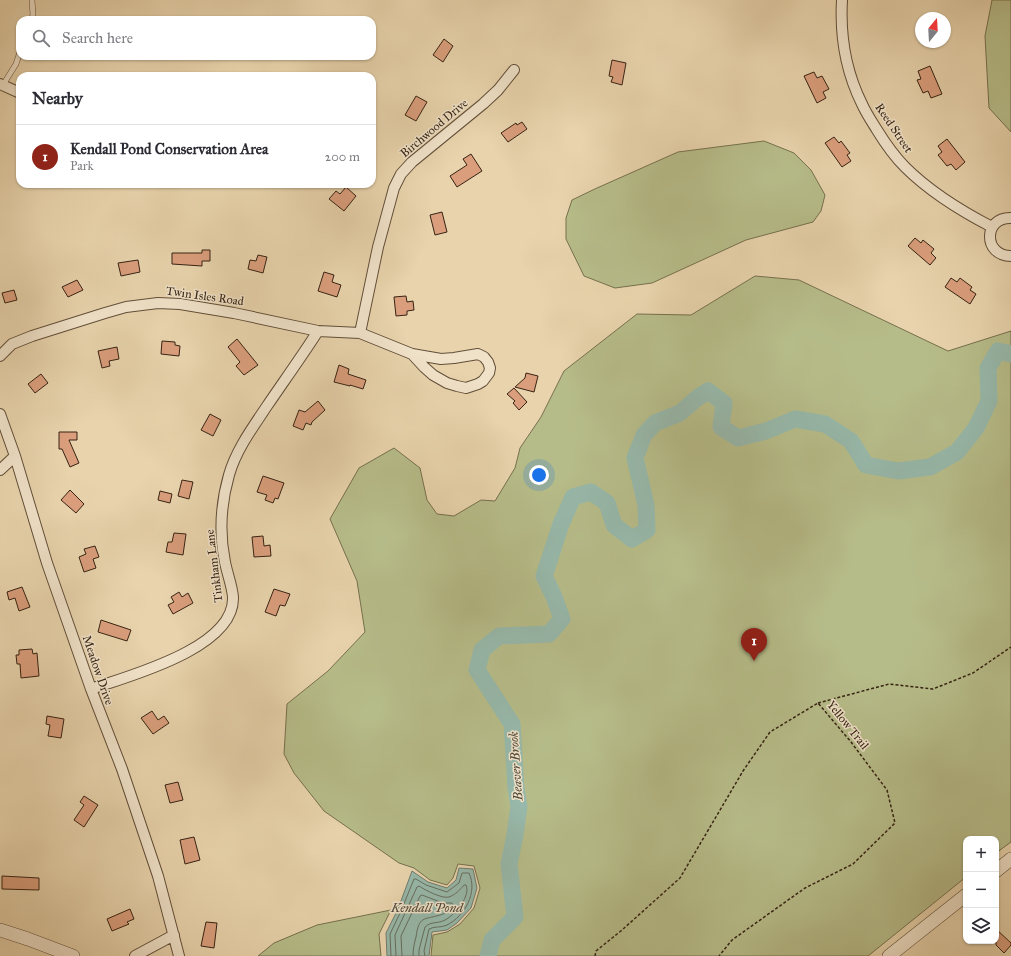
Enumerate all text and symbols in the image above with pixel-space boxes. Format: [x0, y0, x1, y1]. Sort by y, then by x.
north arrow [915, 12, 951, 48]
search box [16, 16, 376, 60]
icon: search [30, 27, 52, 49]
text: Search here [62, 29, 133, 47]
text: Nearby [32, 88, 83, 109]
street label: Birchwood Drive [397, 96, 471, 160]
street label: Reed Street [872, 101, 916, 156]
text: Kendall Pond Conservation Area [70, 140, 268, 158]
text: 1 [42, 149, 48, 165]
text: 200 m [325, 149, 360, 165]
text: Park [70, 158, 94, 174]
street label: Twin Isles Road [165, 284, 245, 308]
your location [529, 465, 549, 485]
street label: Tinkham Lane [203, 529, 225, 603]
pin: 1 [741, 628, 767, 661]
street label: Meadow Drive [80, 633, 116, 707]
street label: Yellow Trail [824, 698, 872, 753]
water label: Beaver Brook [506, 731, 526, 802]
map controls [963, 836, 999, 944]
button: + [963, 836, 999, 872]
button: − [963, 872, 999, 908]
water label: Kendall Pond [390, 900, 464, 916]
button: layers [963, 908, 999, 944]

